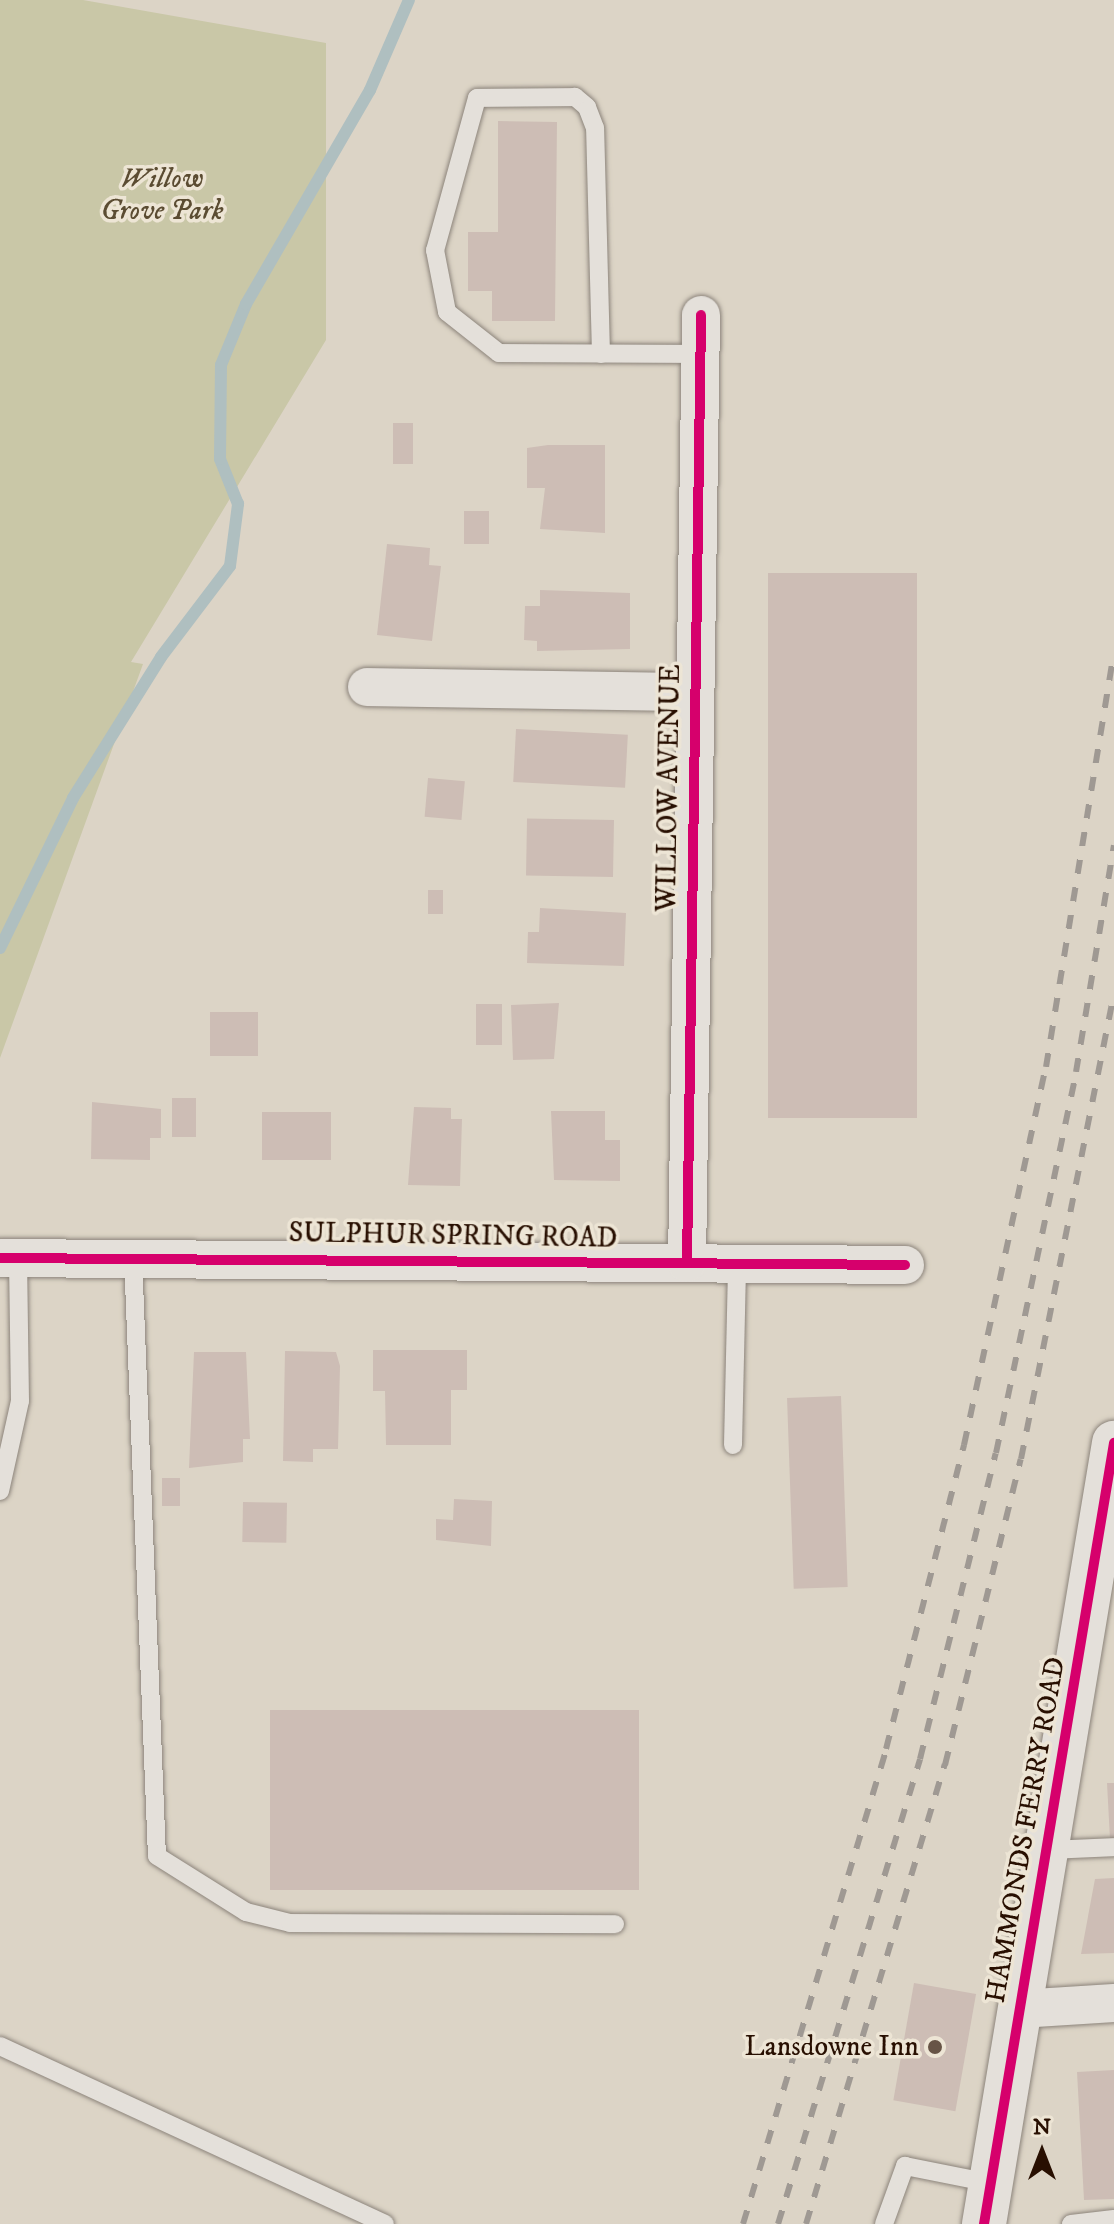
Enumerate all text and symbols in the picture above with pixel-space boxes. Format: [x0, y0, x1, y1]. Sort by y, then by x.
park label: Willow Grove Park [101, 162, 223, 228]
street label: WILLOW AVENUE [650, 664, 688, 912]
street label: SULPHUR SPRING ROAD [288, 1216, 618, 1256]
street label: HAMMONDS FERRY ROAD [979, 1654, 1073, 2006]
place label: Lansdowne Inn [745, 2030, 919, 2064]
marker: Lansdowne Inn [926, 2038, 944, 2056]
north arrow [1002, 2112, 1082, 2192]
text: N [1033, 2114, 1051, 2141]

